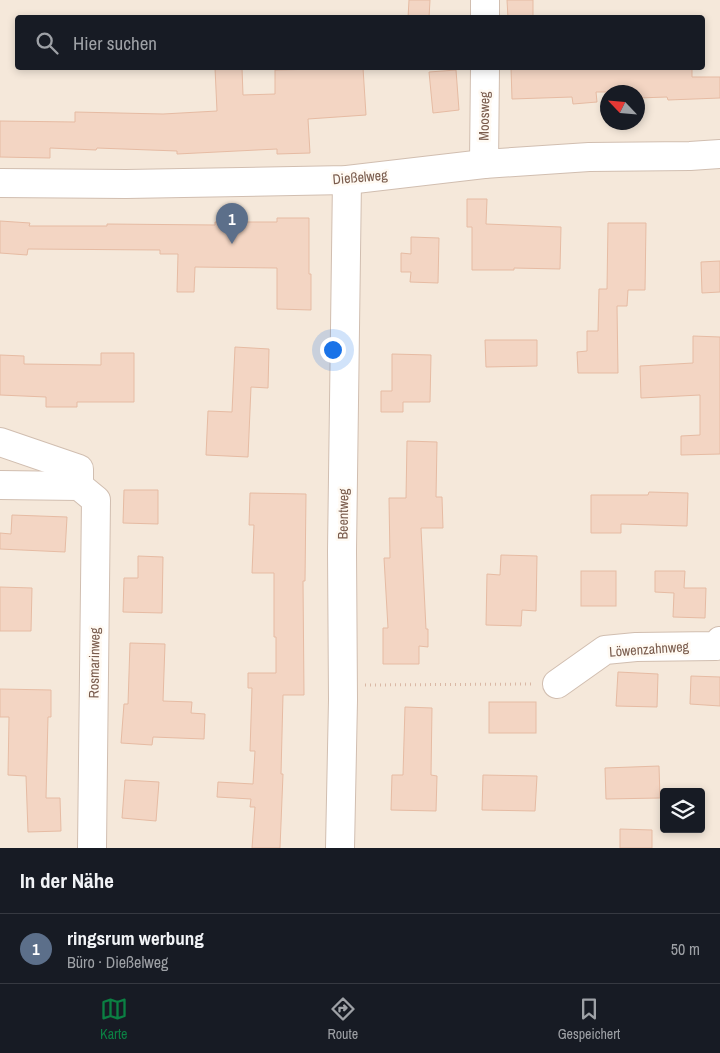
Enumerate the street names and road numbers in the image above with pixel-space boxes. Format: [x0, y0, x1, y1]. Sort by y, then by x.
street label: Moosweg [475, 91, 493, 141]
street label: Dießelweg [332, 166, 389, 188]
street label: Beentweg [334, 488, 352, 540]
street label: Rosmarinweg [84, 627, 104, 699]
street label: Löwenzahnweg [609, 637, 690, 661]

